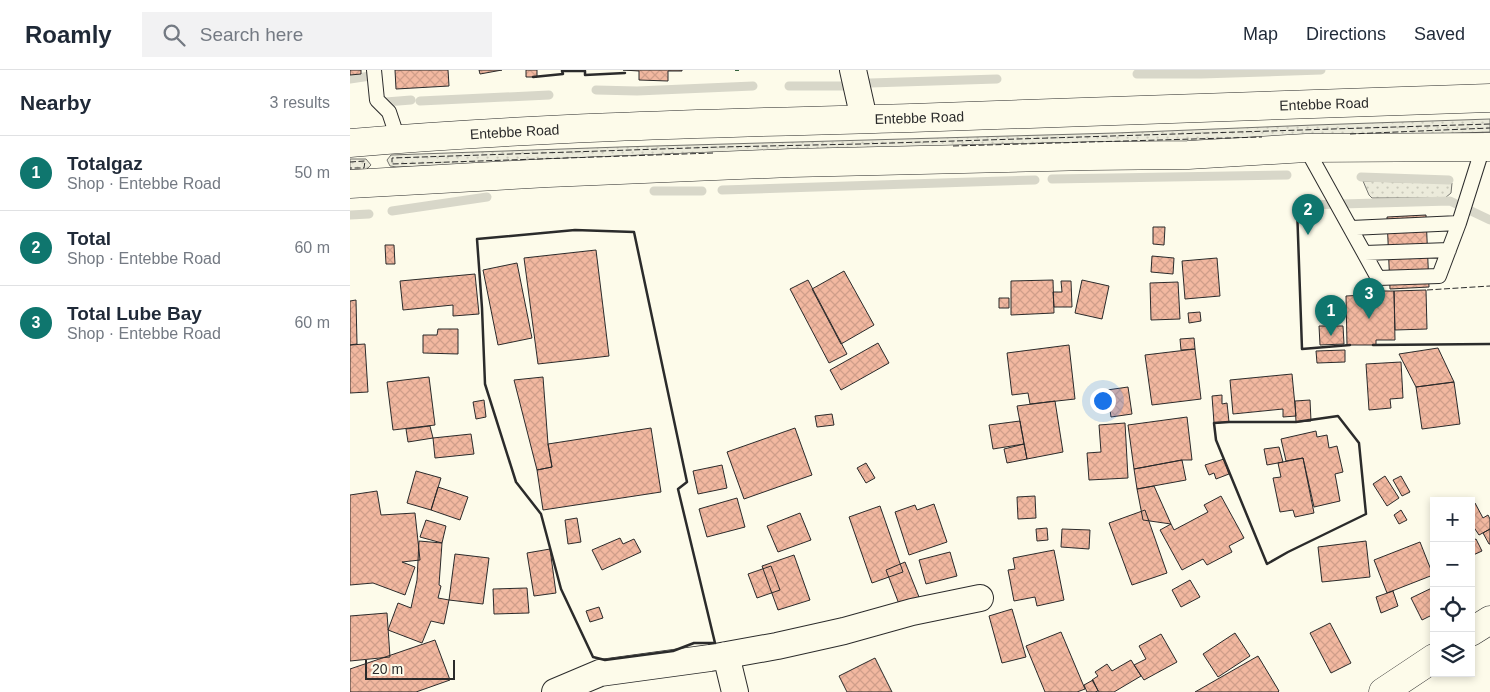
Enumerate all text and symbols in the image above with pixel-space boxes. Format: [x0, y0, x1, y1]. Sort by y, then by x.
search box [142, 12, 492, 57]
text: Roamly [25, 21, 112, 48]
icon: search [160, 21, 188, 49]
text: Search here [200, 24, 303, 45]
text: Map [1243, 24, 1278, 44]
text: Directions [1306, 24, 1386, 44]
text: Saved [1414, 24, 1465, 44]
text: Nearby [20, 91, 91, 114]
text: 3 results [270, 94, 330, 111]
street label: Entebbe Road [1279, 94, 1369, 114]
street label: Entebbe Road [874, 108, 964, 127]
street label: Entebbe Road [469, 121, 560, 142]
text: Totalgaz [67, 153, 143, 174]
text: 1 [32, 164, 40, 181]
text: 50 m [294, 164, 330, 181]
text: Shop · Entebbe Road [67, 175, 221, 192]
pin: 2 [1292, 194, 1324, 235]
text: Total [67, 228, 111, 249]
text: 2 [32, 239, 40, 256]
text: 60 m [294, 239, 330, 256]
text: Shop · Entebbe Road [67, 250, 221, 267]
pin: 3 [1353, 278, 1385, 319]
pin: 1 [1315, 295, 1347, 336]
text: Total Lube Bay [67, 303, 202, 324]
text: 3 [32, 314, 40, 331]
text: 60 m [294, 314, 330, 331]
text: Shop · Entebbe Road [67, 325, 221, 342]
your location [1090, 388, 1116, 414]
map controls [1430, 497, 1475, 677]
button: + [1430, 497, 1475, 542]
button: − [1430, 542, 1475, 587]
button: locate [1430, 587, 1475, 632]
button: layers [1430, 632, 1475, 677]
scale bar [365, 657, 455, 680]
text: 20 m [372, 661, 403, 677]

